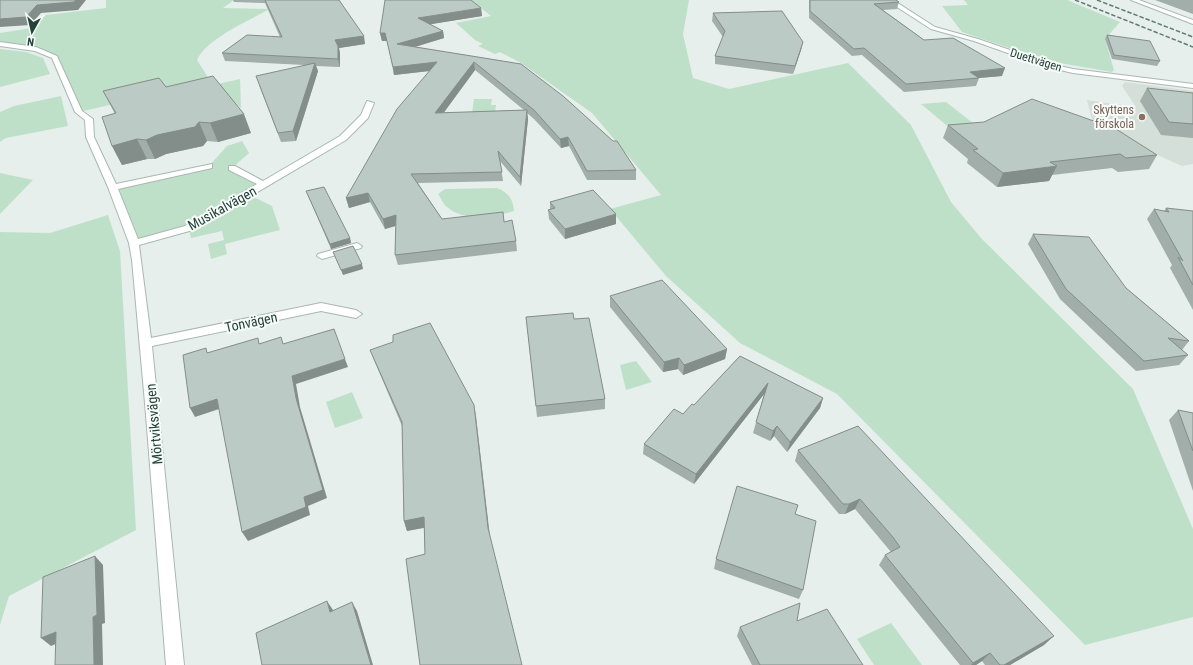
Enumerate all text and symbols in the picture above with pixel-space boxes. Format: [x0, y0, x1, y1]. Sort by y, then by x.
north arrow [12, 12, 52, 52]
text: N [26, 34, 35, 48]
street label: Duettvägen [1008, 45, 1064, 75]
place label: Skyttens förskola [1093, 103, 1134, 131]
marker: Skyttens förskola [1137, 112, 1147, 122]
street label: Musikalvägen [185, 183, 259, 233]
street label: Tonvägen [223, 309, 279, 335]
street label: Mörtviksvägen [142, 383, 166, 465]

